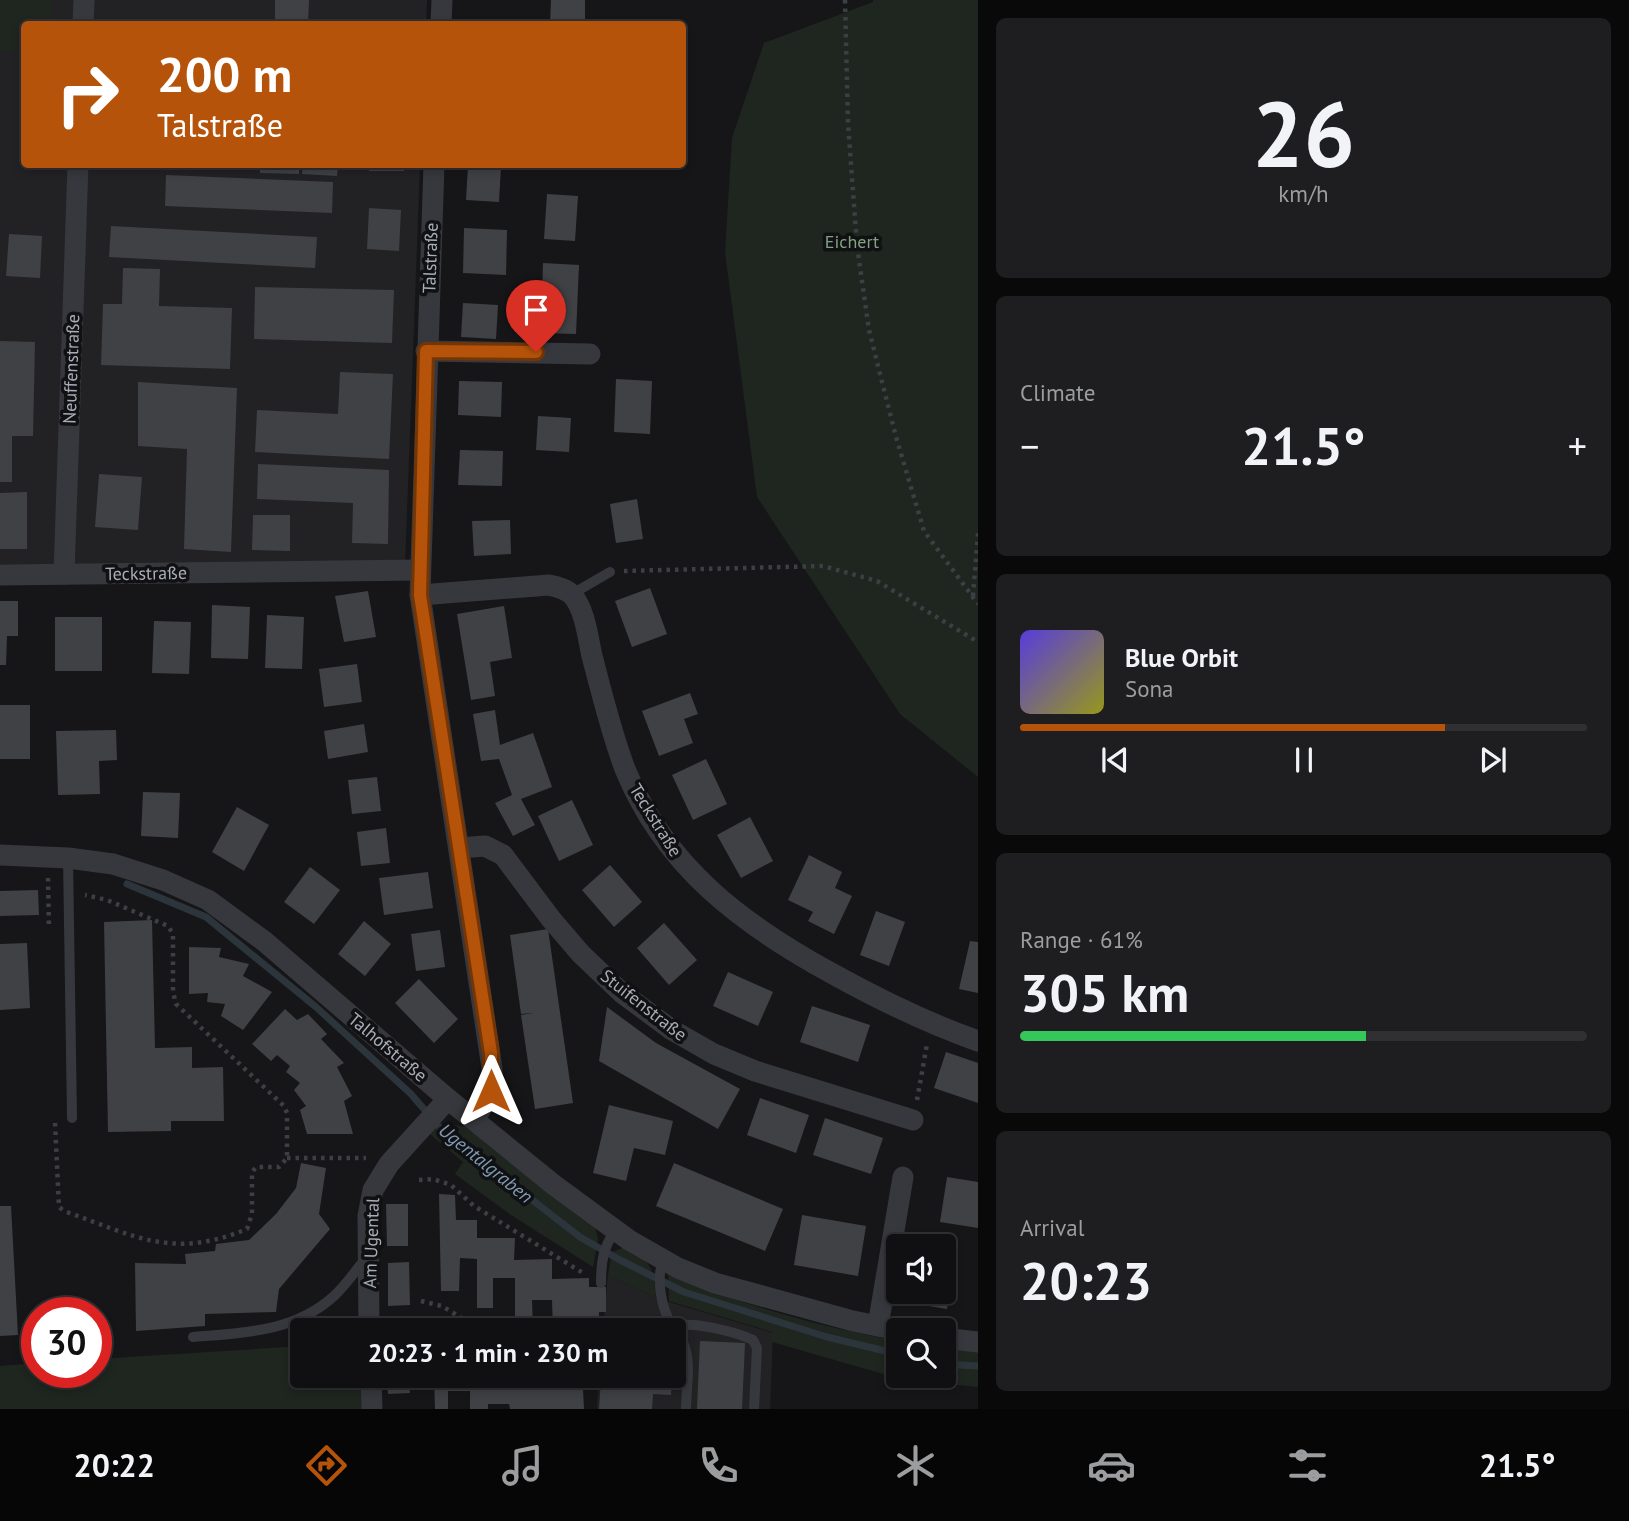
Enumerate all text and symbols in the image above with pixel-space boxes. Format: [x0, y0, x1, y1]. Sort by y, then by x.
text: 200 m [157, 42, 292, 106]
icon: right [42, 49, 133, 140]
text: 26 [1252, 74, 1355, 192]
text: Talstraße [157, 104, 283, 146]
text: km/h [1278, 179, 1329, 208]
street label: Talstraße [417, 222, 443, 294]
park label: Eichert [825, 230, 879, 253]
pin [506, 280, 566, 352]
icon: arrive [517, 291, 555, 329]
street label: Neuffenstraße [58, 314, 84, 424]
text: Climate [1020, 378, 1095, 407]
text: 21.5° [1242, 412, 1365, 479]
text: − [1020, 421, 1039, 470]
text: + [1568, 421, 1587, 470]
street label: Teckstraße [105, 561, 187, 585]
text: Blue Orbit [1125, 641, 1238, 674]
text: Sona [1125, 674, 1174, 703]
icon: previous [1096, 741, 1134, 779]
icon: pause [1285, 741, 1323, 779]
icon: next [1474, 741, 1512, 779]
street label: Teckstraße [625, 779, 687, 861]
text: Range · 61% [1020, 925, 1143, 954]
text: 305 km [1020, 959, 1189, 1026]
street label: Stuifenstraße [596, 964, 692, 1046]
street label: Talhofstraße [344, 1007, 432, 1087]
position arrow [454, 1054, 528, 1128]
water label: Ugentalgraben [434, 1118, 538, 1208]
street label: Am Ugental [358, 1197, 384, 1289]
text: Arrival [1020, 1213, 1084, 1242]
map controls [886, 1234, 956, 1388]
button: sound [886, 1234, 956, 1304]
text: 20:23 [1020, 1247, 1152, 1314]
speed limit sign: 30 [21, 1297, 112, 1388]
button: search [886, 1318, 956, 1388]
text: 20:23 · 1 min · 230 m [368, 1336, 608, 1369]
icon: directions [302, 1441, 351, 1490]
icon: music [498, 1441, 547, 1490]
icon: phone [694, 1441, 743, 1490]
icon: climate [891, 1441, 940, 1490]
icon: car [1087, 1441, 1136, 1490]
icon: filters [1283, 1441, 1332, 1490]
text: 20:22 [74, 1444, 155, 1486]
text: 21.5° [1479, 1444, 1555, 1486]

